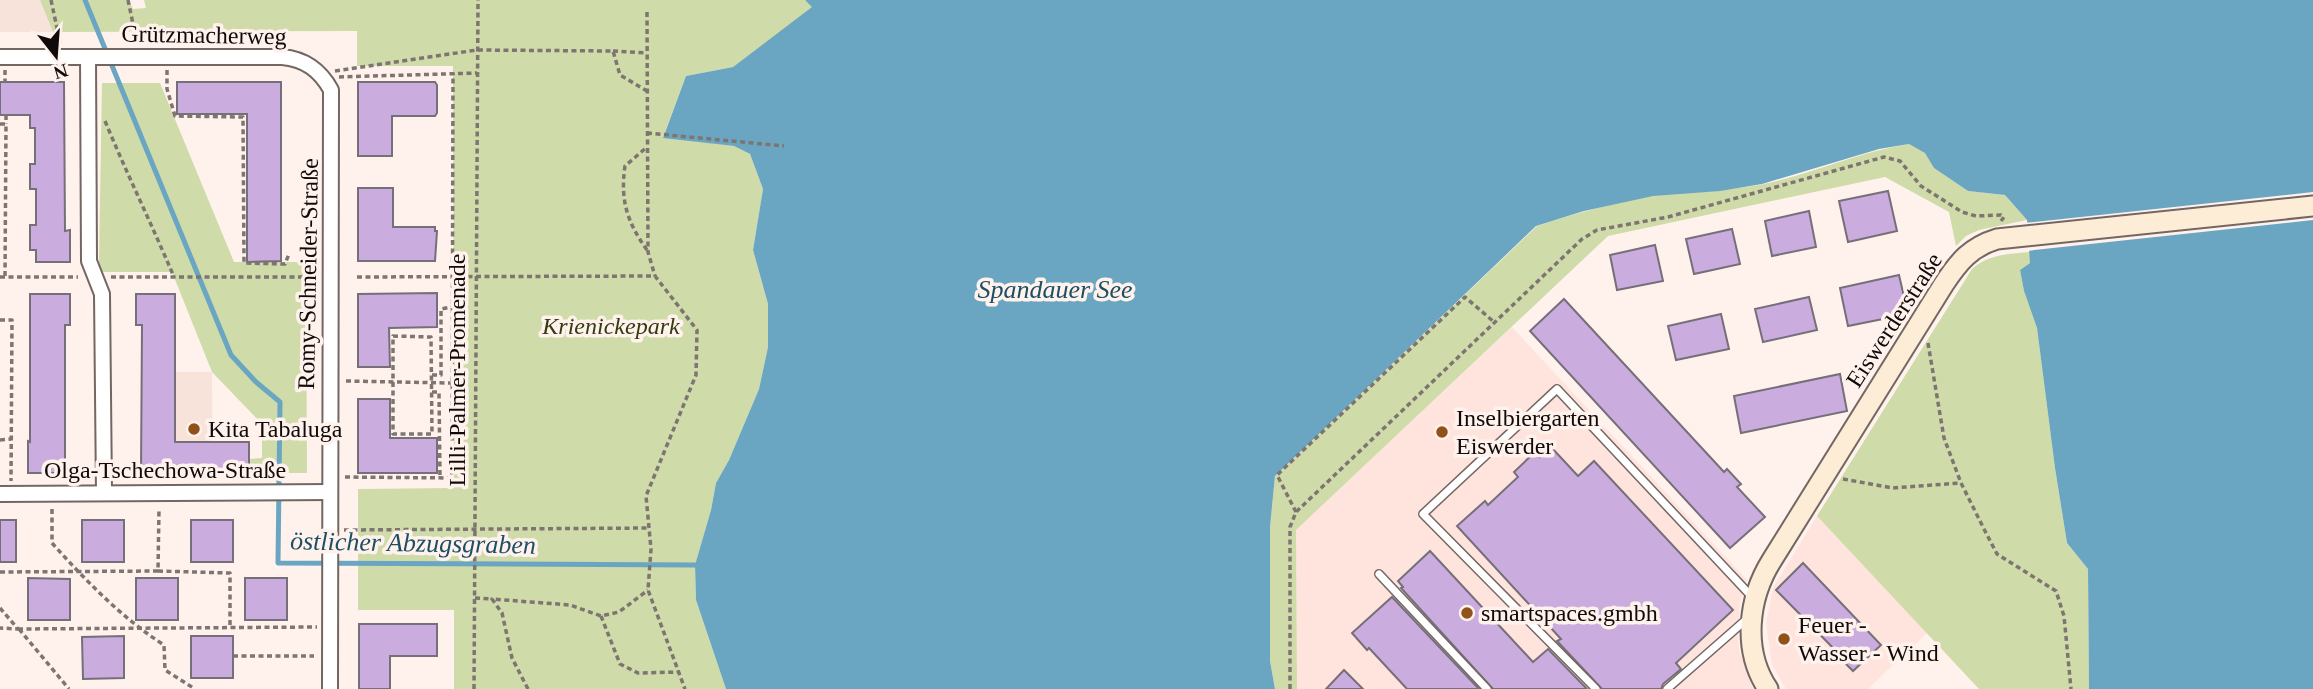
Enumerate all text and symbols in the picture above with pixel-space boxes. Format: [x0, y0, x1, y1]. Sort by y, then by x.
north arrow [21, 21, 91, 91]
street label: Grützmacherweg [121, 21, 287, 49]
text: N [51, 60, 70, 84]
street label: Romy-Schneider-Straße [293, 158, 323, 390]
street label: Eiswerderstraße [1841, 248, 1947, 392]
street label: Lilli-Palmer-Promenade [444, 254, 470, 486]
water label: Spandauer See [977, 275, 1133, 304]
park label: Krienickepark [541, 313, 680, 339]
place label: Inselbiergarten Eiswerder [1456, 405, 1600, 459]
place label: Kita Tabaluga [208, 416, 343, 442]
marker: Kita Tabaluga [186, 421, 202, 437]
marker: Inselbiergarten Eiswerder [1434, 424, 1450, 440]
street label: Olga-Tschechowa-Straße [44, 457, 286, 483]
water label: östlicher Abzugsgraben [290, 526, 536, 560]
place label: smartspaces.gmbh [1481, 600, 1658, 626]
marker: smartspaces.gmbh [1459, 605, 1475, 621]
place label: Feuer - Wasser - Wind [1798, 612, 1939, 666]
marker: Feuer - Wasser - Wind [1776, 631, 1792, 647]

